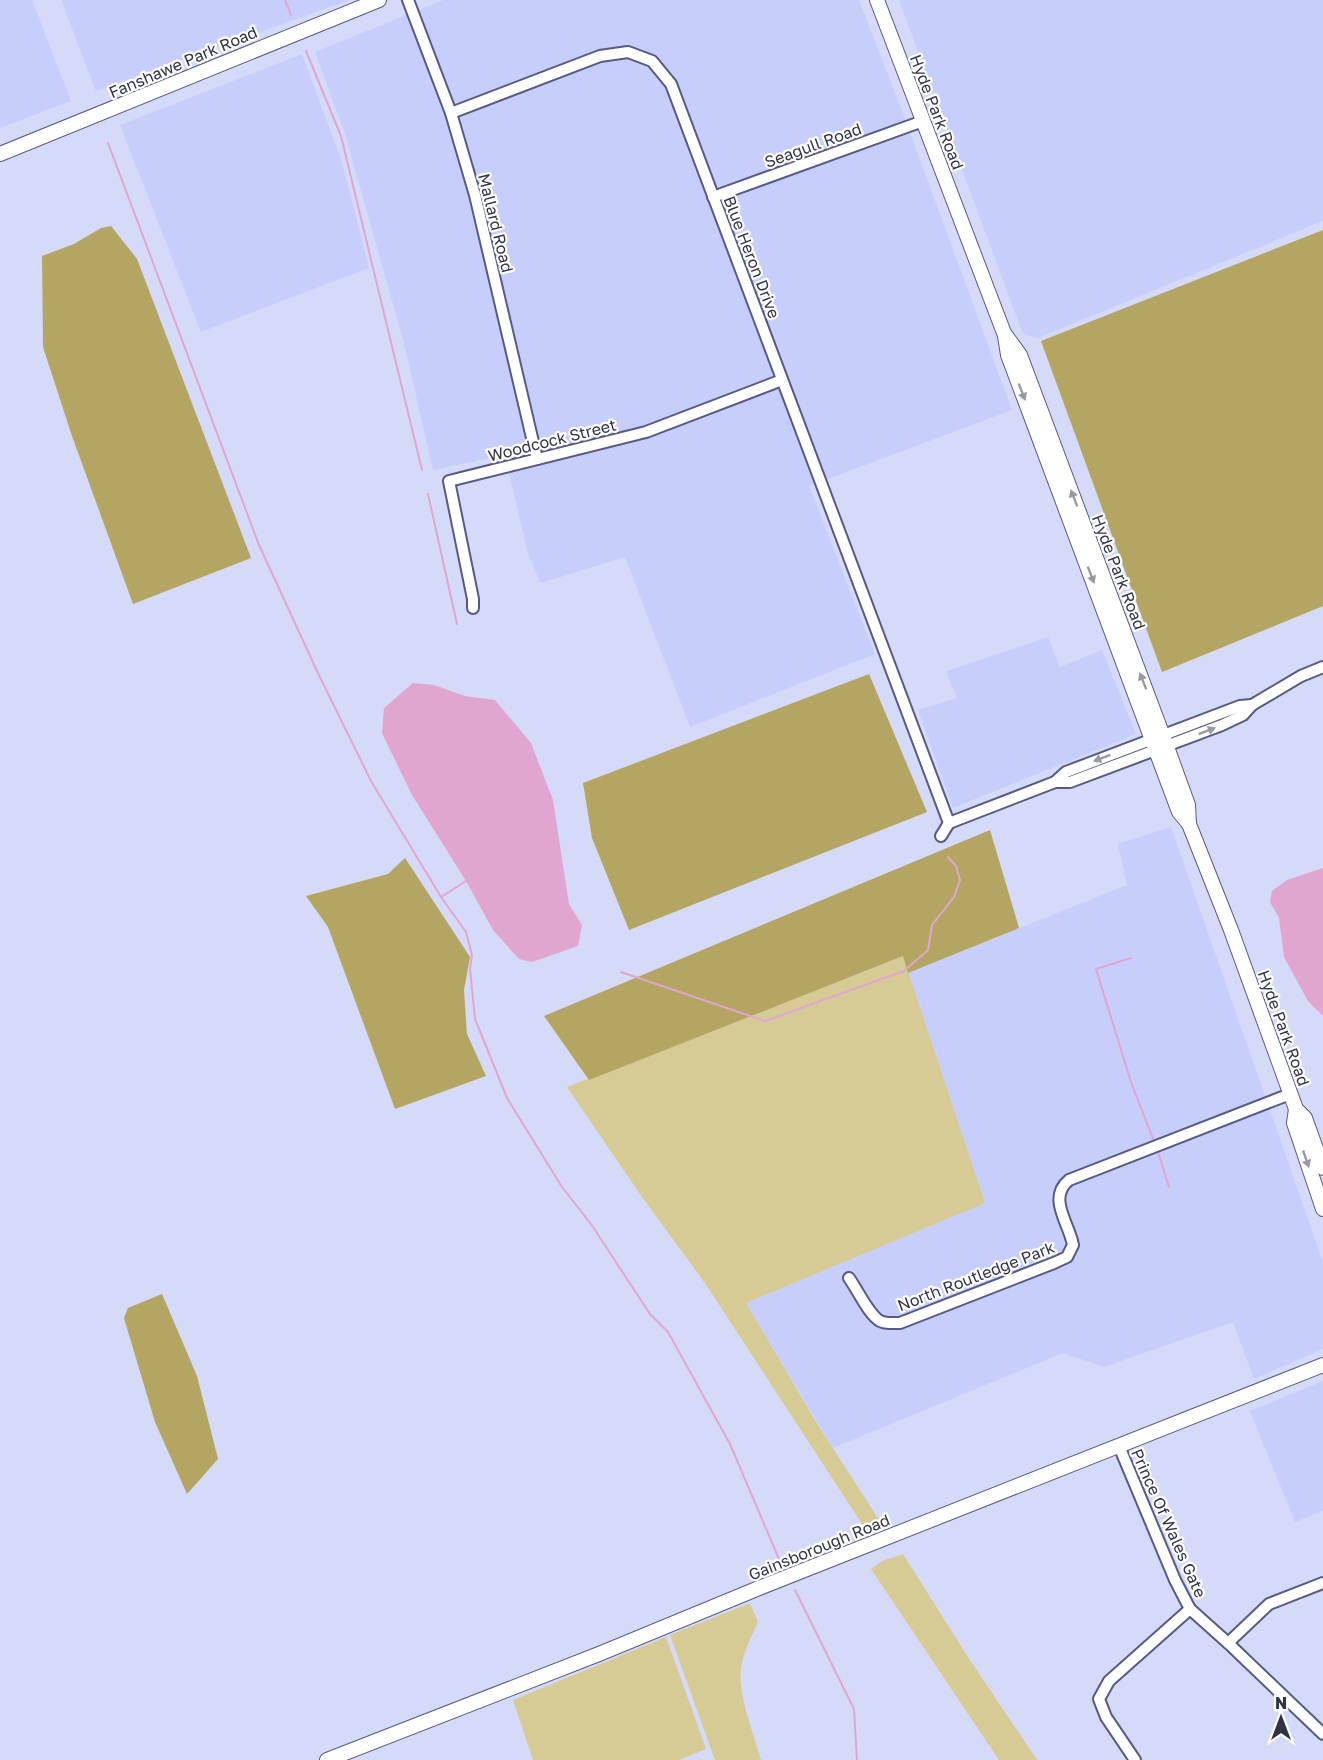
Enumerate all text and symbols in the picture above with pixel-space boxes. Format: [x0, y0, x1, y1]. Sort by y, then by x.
street label: Fanshawe Park Road [106, 22, 260, 102]
street label: Hyde Park Road [906, 52, 968, 172]
street label: Seagull Road [762, 118, 864, 172]
street label: Mallard Road [474, 171, 518, 275]
street label: Blue Heron Drive [719, 193, 785, 321]
one-way arrow [1018, 383, 1027, 401]
street label: Woodcock Street [486, 414, 618, 466]
one-way arrow [1069, 489, 1078, 507]
street label: Hyde Park Road [1088, 512, 1150, 632]
one-way arrow [1086, 566, 1096, 584]
one-way arrow [1137, 672, 1147, 690]
one-way arrow [1198, 726, 1216, 736]
one-way arrow [1093, 754, 1111, 764]
street label: Hyde Park Road [1254, 967, 1314, 1089]
one-way arrow [1302, 1150, 1311, 1168]
street label: North Routledge Park [895, 1237, 1057, 1315]
street label: Prince Of Wales Gate [1127, 1445, 1211, 1601]
street label: Gainsborough Road [745, 1510, 893, 1584]
north arrow [1251, 1688, 1311, 1748]
text: N [1275, 1693, 1287, 1713]

